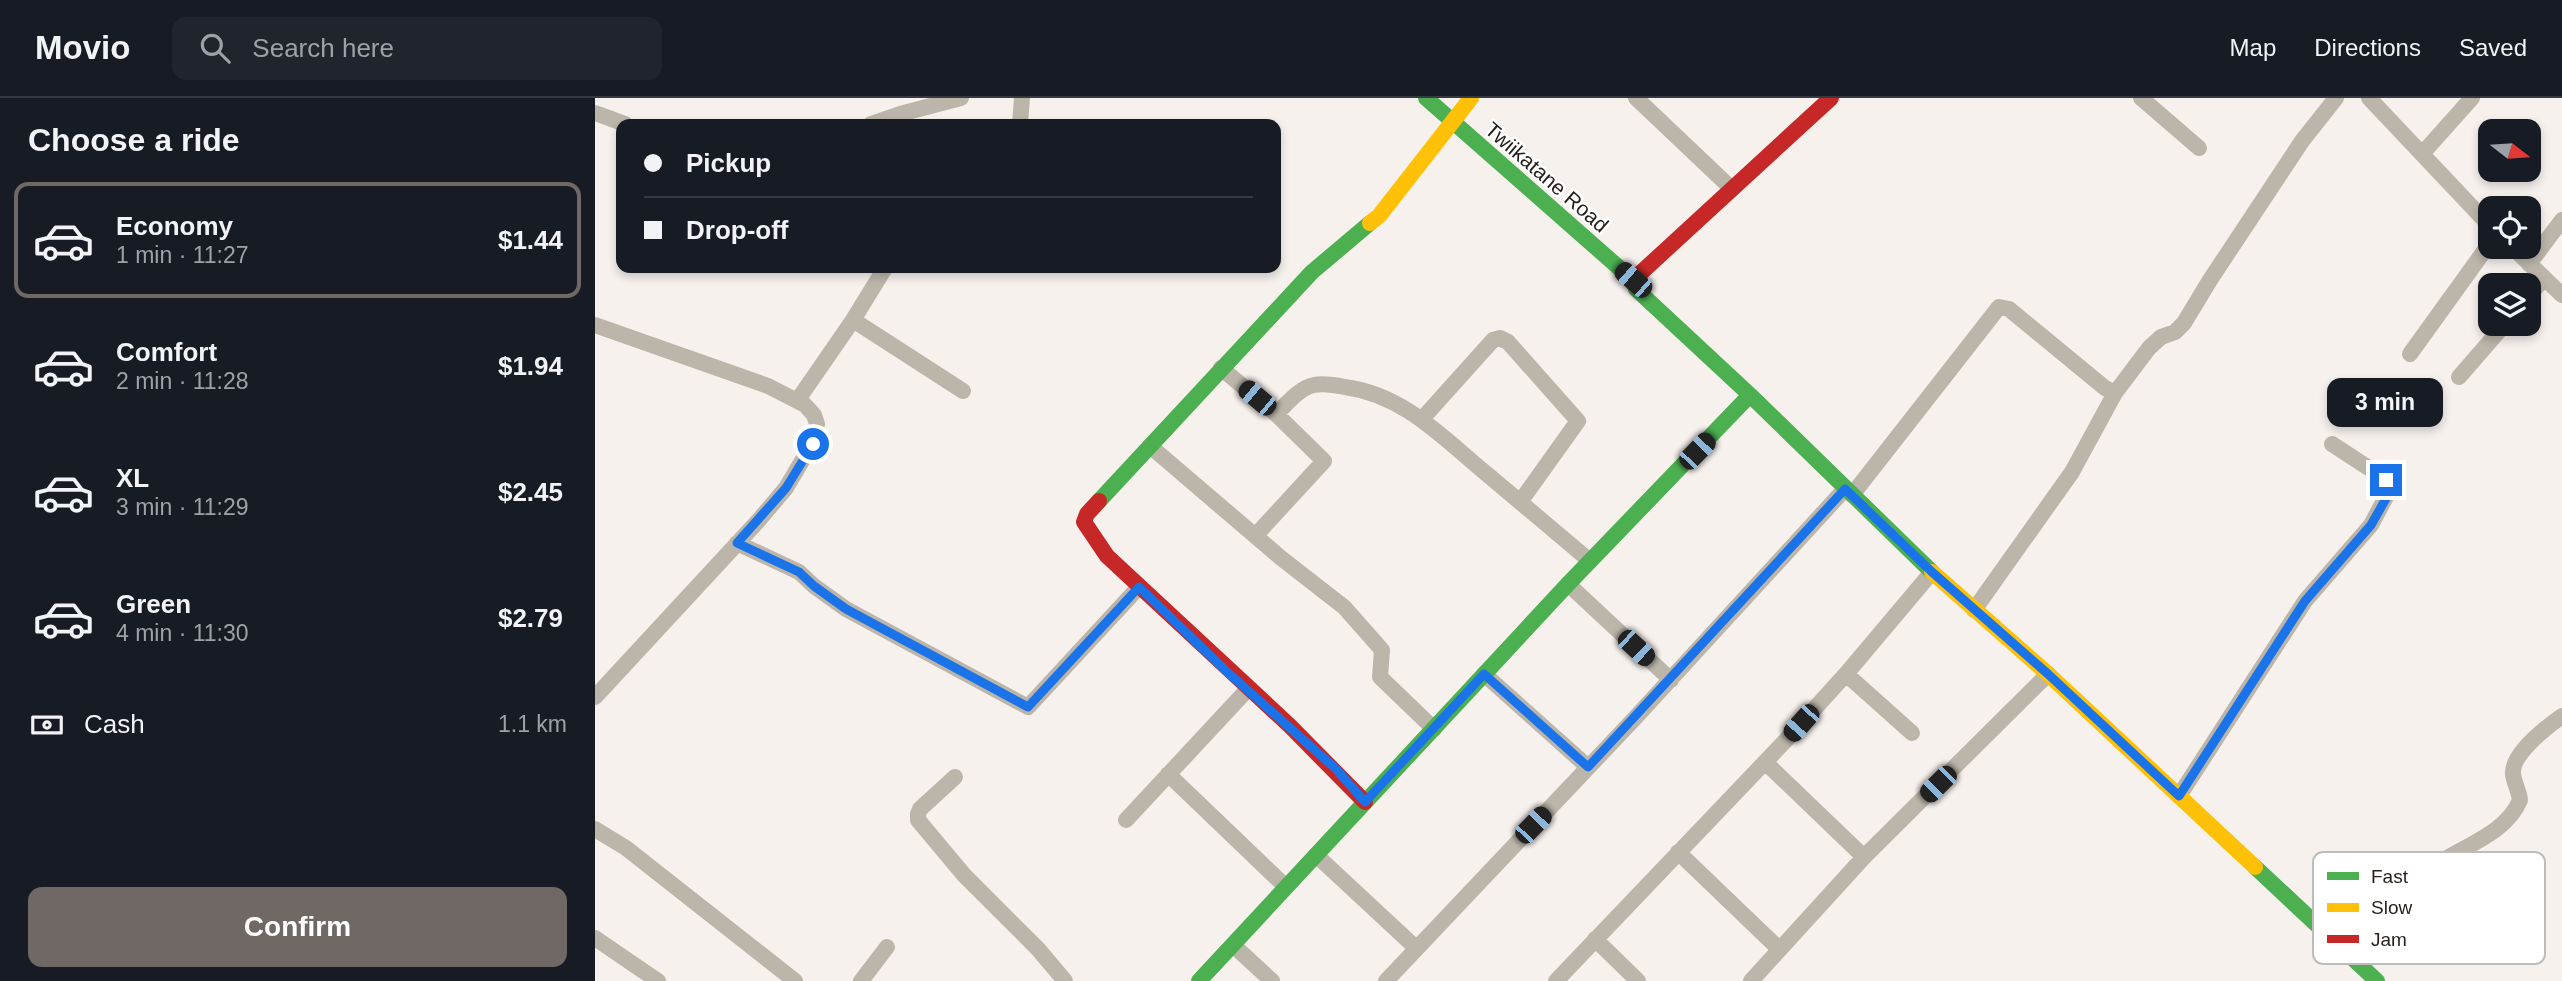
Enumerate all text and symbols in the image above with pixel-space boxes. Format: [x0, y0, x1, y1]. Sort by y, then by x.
search box [172, 17, 662, 80]
text: Movio [35, 29, 130, 66]
icon: search [196, 29, 234, 67]
text: Search here [252, 33, 394, 63]
text: Map [2230, 34, 2276, 61]
text: Directions [2314, 34, 2421, 61]
text: Saved [2459, 34, 2527, 61]
street label: Twiikatane Road [1481, 117, 1613, 237]
north arrow [2478, 119, 2541, 182]
map controls [2478, 119, 2541, 336]
text: Choose a ride [28, 122, 240, 158]
text: Pickup [686, 148, 771, 178]
button: locate [2478, 196, 2541, 259]
icon: car [32, 209, 95, 272]
text: Economy [116, 211, 233, 241]
text: Drop-off [686, 215, 789, 245]
text: $1.44 [498, 225, 563, 255]
text: 1 min · 11:27 [116, 242, 249, 268]
car [1611, 258, 1656, 302]
button: layers [2478, 273, 2541, 336]
icon: car [32, 335, 95, 398]
text: Comfort [116, 337, 217, 367]
text: $1.94 [498, 351, 563, 381]
text: 2 min · 11:28 [116, 368, 249, 394]
car [1235, 376, 1280, 420]
callout: 3 min [2328, 378, 2444, 428]
text: 3 min [2355, 389, 2415, 415]
route start [797, 428, 829, 460]
car [1675, 429, 1720, 473]
icon: car [32, 461, 95, 524]
text: XL [116, 463, 149, 493]
route end [2370, 464, 2402, 496]
text: $2.45 [498, 477, 563, 507]
text: 3 min · 11:29 [116, 494, 249, 520]
icon: car [32, 587, 95, 650]
text: Green [116, 589, 191, 619]
text: $2.79 [498, 603, 563, 633]
text: 4 min · 11:30 [116, 620, 249, 646]
car [1614, 626, 1659, 670]
car [1780, 700, 1823, 746]
icon: cash [28, 706, 66, 744]
text: Cash [84, 709, 145, 739]
text: 1.1 km [498, 711, 567, 737]
car [1916, 762, 1961, 806]
car [1511, 803, 1556, 847]
legend [2313, 852, 2545, 964]
text: Fast [2371, 866, 2409, 887]
button: Confirm [28, 887, 567, 967]
text: Slow [2371, 897, 2412, 918]
text: Jam [2371, 929, 2407, 950]

